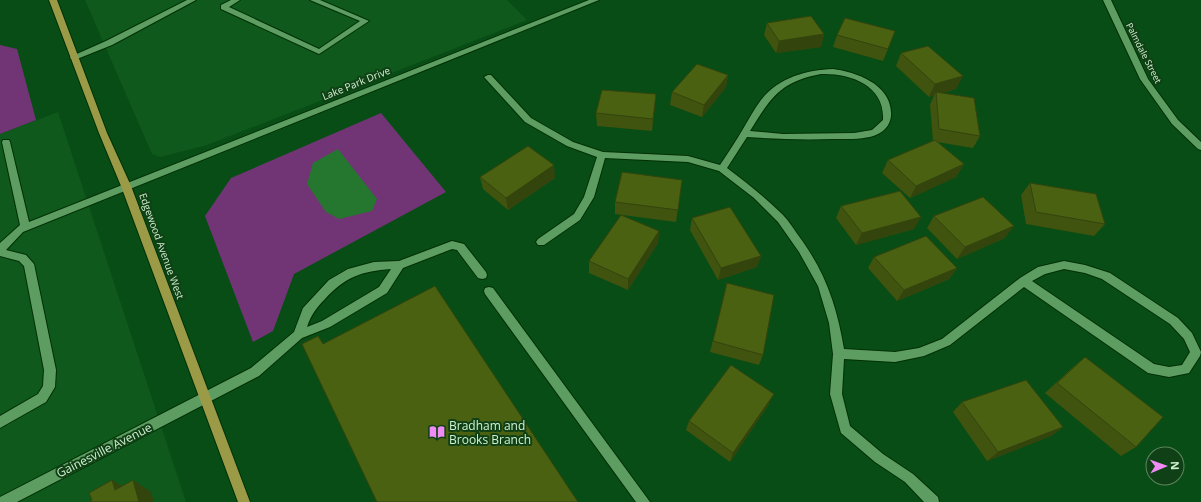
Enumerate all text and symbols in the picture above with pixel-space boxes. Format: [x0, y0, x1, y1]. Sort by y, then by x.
street label: Palmdale Street [1123, 20, 1165, 86]
street label: Lake Park Drive [320, 63, 392, 103]
street label: Edgewood Avenue West [136, 191, 188, 301]
place label: Bradham and Brooks Branch [449, 417, 531, 448]
street label: Gainesville Avenue [53, 418, 155, 481]
library icon: Bradham and Brooks Branch [428, 423, 446, 441]
north arrow [1145, 446, 1185, 486]
text: N [1168, 461, 1183, 470]

